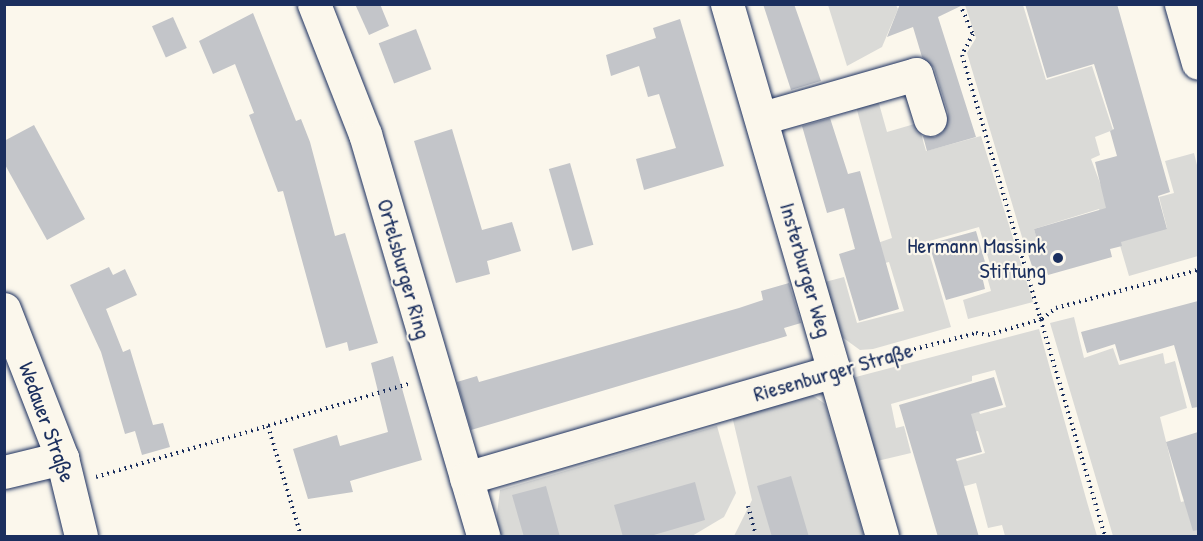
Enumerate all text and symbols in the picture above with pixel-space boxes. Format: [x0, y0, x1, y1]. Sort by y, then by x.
street label: Ortelsburger Ring [371, 196, 437, 342]
street label: Insterburger Weg [774, 200, 838, 340]
place label: Hermann Massink Stiftung [907, 232, 1046, 284]
marker: Hermann Massink Stiftung [1051, 251, 1065, 265]
street label: Riesenburger Straße [750, 337, 916, 407]
street label: Wedauer Straße [13, 358, 81, 486]

